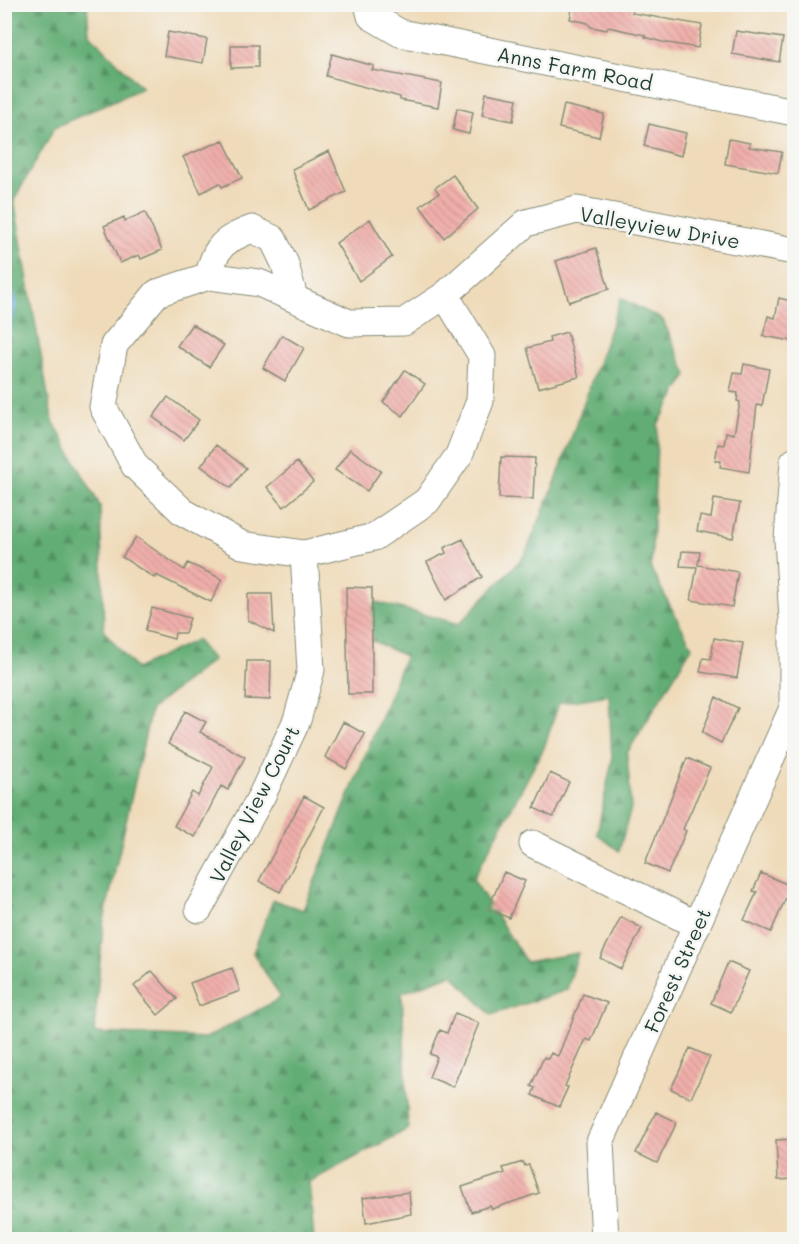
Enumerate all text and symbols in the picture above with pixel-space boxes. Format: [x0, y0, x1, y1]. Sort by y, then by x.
street label: Anns Farm Road [495, 40, 655, 96]
street label: Valleyview Drive [578, 200, 742, 254]
street label: Valley View Court [203, 721, 305, 887]
street label: Forest Street [638, 903, 716, 1037]

